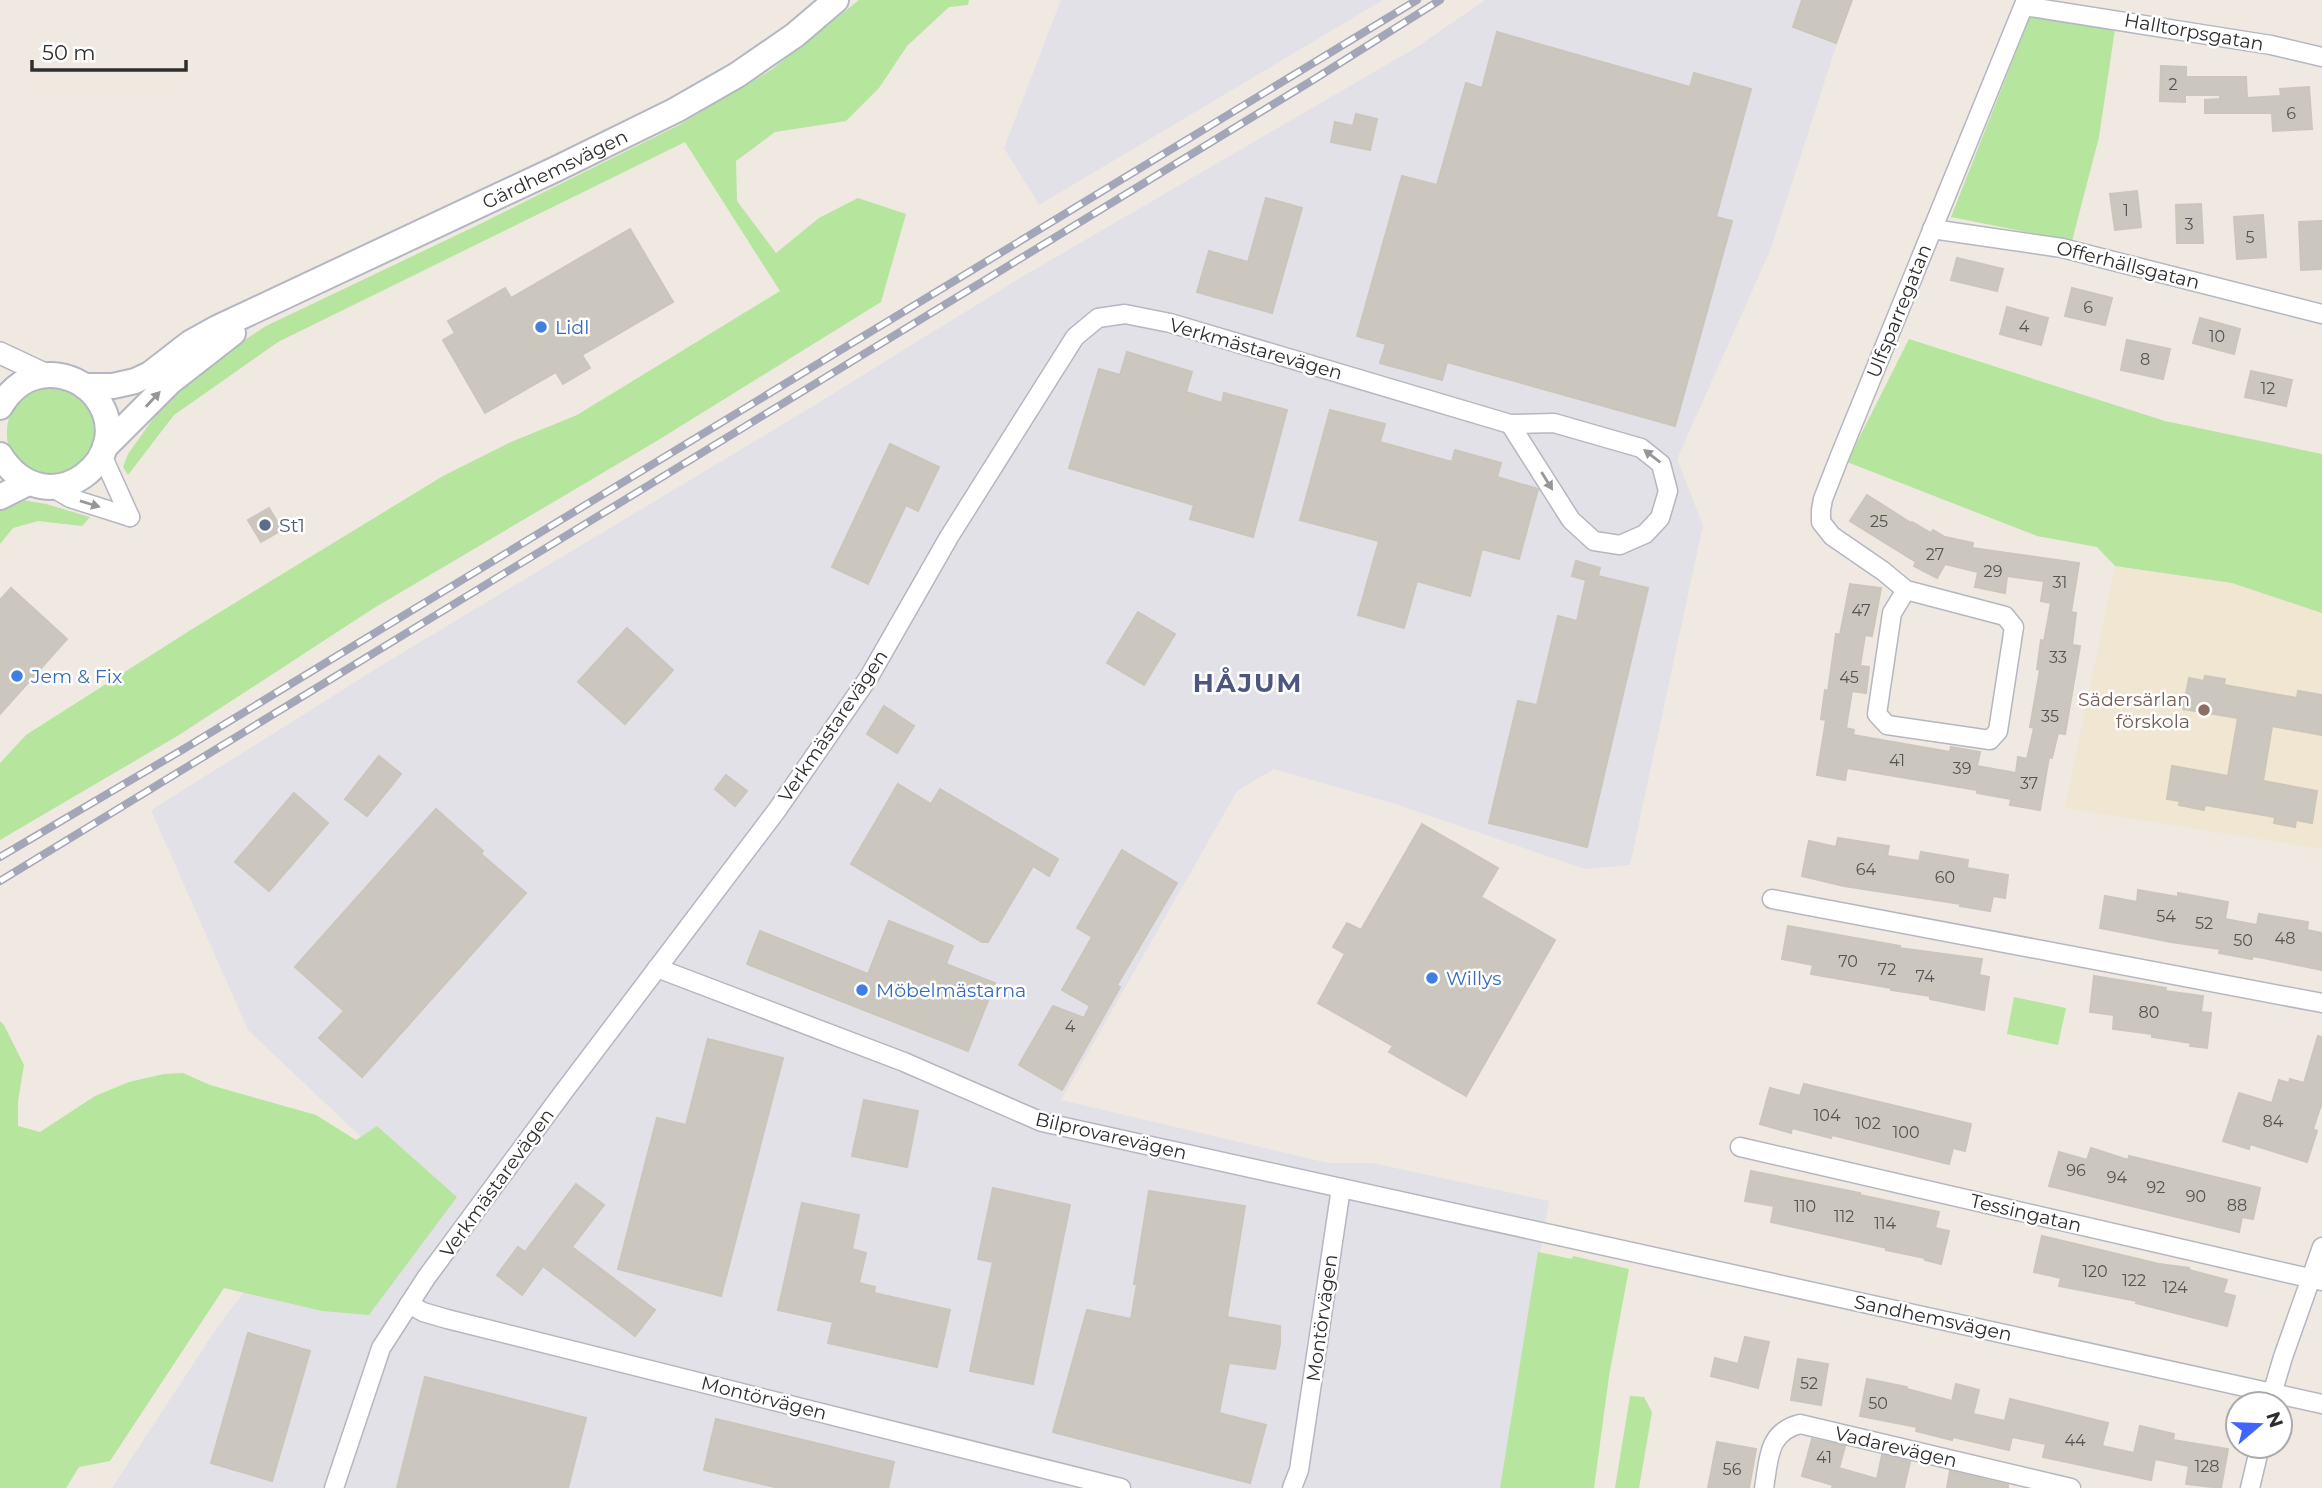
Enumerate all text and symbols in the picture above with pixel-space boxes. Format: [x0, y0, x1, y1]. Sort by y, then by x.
street label: Halltorpsgatan [2122, 8, 2266, 56]
scale bar [32, 28, 186, 72]
text: 50 m [42, 40, 96, 65]
house number: 2 [2168, 75, 2178, 94]
house number: 6 [2286, 104, 2296, 123]
street label: Gärdhemsvägen [479, 124, 631, 213]
house number: 1 [2123, 201, 2129, 220]
house number: 3 [2184, 215, 2194, 234]
house number: 5 [2245, 228, 2255, 247]
street label: Offerhällsgatan [2054, 236, 2202, 294]
street label: Ulfsparregatan [1862, 241, 1936, 381]
house number: 6 [2083, 298, 2093, 317]
street label: Verkmästarevägen [1167, 313, 1345, 385]
place label: Lidl [555, 316, 589, 339]
house number: 4 [2019, 317, 2030, 336]
marker: Lidl [533, 319, 549, 335]
house number: 10 [2209, 327, 2225, 346]
house number: 8 [2140, 350, 2150, 369]
house number: 12 [2261, 379, 2275, 398]
one-way arrow [145, 391, 161, 408]
one-way arrow [1643, 449, 1661, 464]
one-way arrow [1541, 471, 1554, 491]
one-way arrow [79, 500, 100, 510]
house number: 25 [1870, 512, 1888, 531]
place label: St1 [279, 514, 305, 537]
marker: St1 [257, 517, 273, 533]
house number: 27 [1926, 545, 1944, 564]
house number: 29 [1984, 562, 2002, 581]
house number: 31 [2053, 573, 2067, 592]
house number: 47 [1851, 601, 1871, 620]
street label: Verkmästarevägen [774, 645, 892, 807]
house number: 33 [2049, 648, 2067, 667]
place label: Jem & Fix [30, 665, 122, 688]
district label: HÅJUM [1193, 667, 1303, 699]
marker: Jem & Fix [9, 668, 25, 684]
house number: 45 [1839, 668, 1859, 687]
place label: Sädersärlan förskola [2078, 688, 2190, 733]
marker: Sädersärlan förskola [2196, 702, 2212, 718]
house number: 35 [2041, 707, 2059, 726]
house number: 41 [1889, 751, 1905, 770]
house number: 39 [1953, 759, 1971, 778]
house number: 37 [2020, 774, 2038, 793]
house number: 64 [1856, 860, 1877, 879]
house number: 60 [1935, 868, 1955, 887]
house number: 54 [2156, 907, 2176, 926]
house number: 52 [2195, 914, 2213, 933]
house number: 48 [2275, 929, 2295, 948]
house number: 50 [2233, 931, 2253, 950]
house number: 70 [1838, 952, 1858, 971]
house number: 72 [1878, 960, 1896, 979]
place label: Willys [1446, 967, 1501, 990]
house number: 74 [1916, 967, 1935, 986]
marker: Willys [1424, 970, 1440, 986]
place label: Möbelmästarna [876, 979, 1026, 1002]
marker: Möbelmästarna [854, 982, 870, 998]
house number: 80 [2139, 1003, 2159, 1022]
house number: 4 [1065, 1017, 1076, 1036]
street label: Verkmästarevägen [435, 1104, 559, 1262]
house number: 104 [1814, 1106, 1841, 1125]
street label: Bilprovarevägen [1033, 1107, 1189, 1165]
house number: 84 [2263, 1112, 2284, 1131]
house number: 102 [1855, 1114, 1881, 1133]
house number: 100 [1893, 1123, 1919, 1142]
house number: 96 [2066, 1161, 2086, 1180]
house number: 94 [2107, 1168, 2128, 1187]
house number: 92 [2147, 1178, 2165, 1197]
house number: 90 [2186, 1187, 2206, 1206]
street label: Tessingatan [1968, 1189, 2084, 1237]
house number: 88 [2227, 1196, 2247, 1215]
house number: 110 [1794, 1197, 1816, 1216]
house number: 112 [1834, 1207, 1854, 1226]
house number: 114 [1874, 1214, 1896, 1233]
street label: Montörvägen [1302, 1253, 1342, 1383]
house number: 120 [2082, 1262, 2108, 1281]
house number: 122 [2122, 1271, 2146, 1290]
house number: 124 [2162, 1278, 2188, 1297]
street label: Sandhemsvägen [1852, 1290, 2014, 1346]
street label: Montörvägen [699, 1371, 829, 1425]
house number: 52 [1800, 1374, 1818, 1393]
north arrow [2224, 1390, 2294, 1460]
house number: 50 [1868, 1394, 1888, 1413]
text: N [2261, 1409, 2288, 1431]
street label: Vadarevägen [1833, 1422, 1959, 1472]
house number: 44 [2064, 1431, 2086, 1450]
house number: 41 [1816, 1448, 1832, 1467]
house number: 128 [2194, 1457, 2220, 1476]
house number: 56 [1723, 1460, 1742, 1479]

